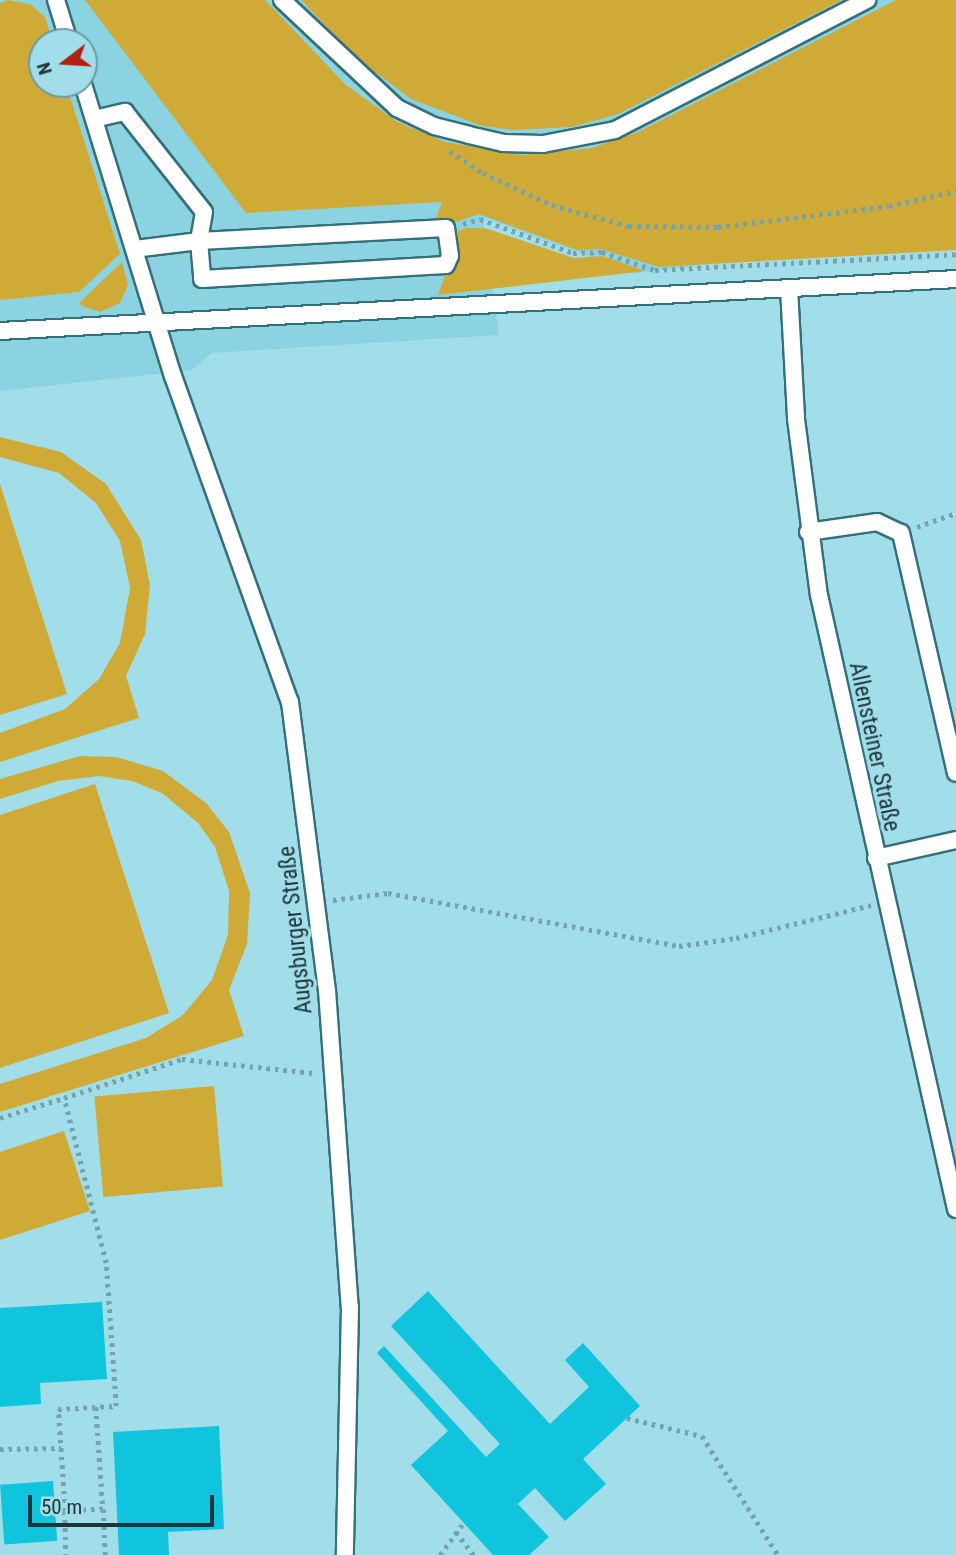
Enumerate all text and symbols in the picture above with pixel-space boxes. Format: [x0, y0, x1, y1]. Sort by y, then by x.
north arrow [28, 28, 98, 98]
text: N [32, 60, 57, 78]
street label: Allensteiner Straße [843, 660, 905, 834]
street label: Augsburger Straße [273, 845, 319, 1015]
scale bar [32, 1482, 217, 1526]
text: 50 m [41, 1495, 82, 1519]

